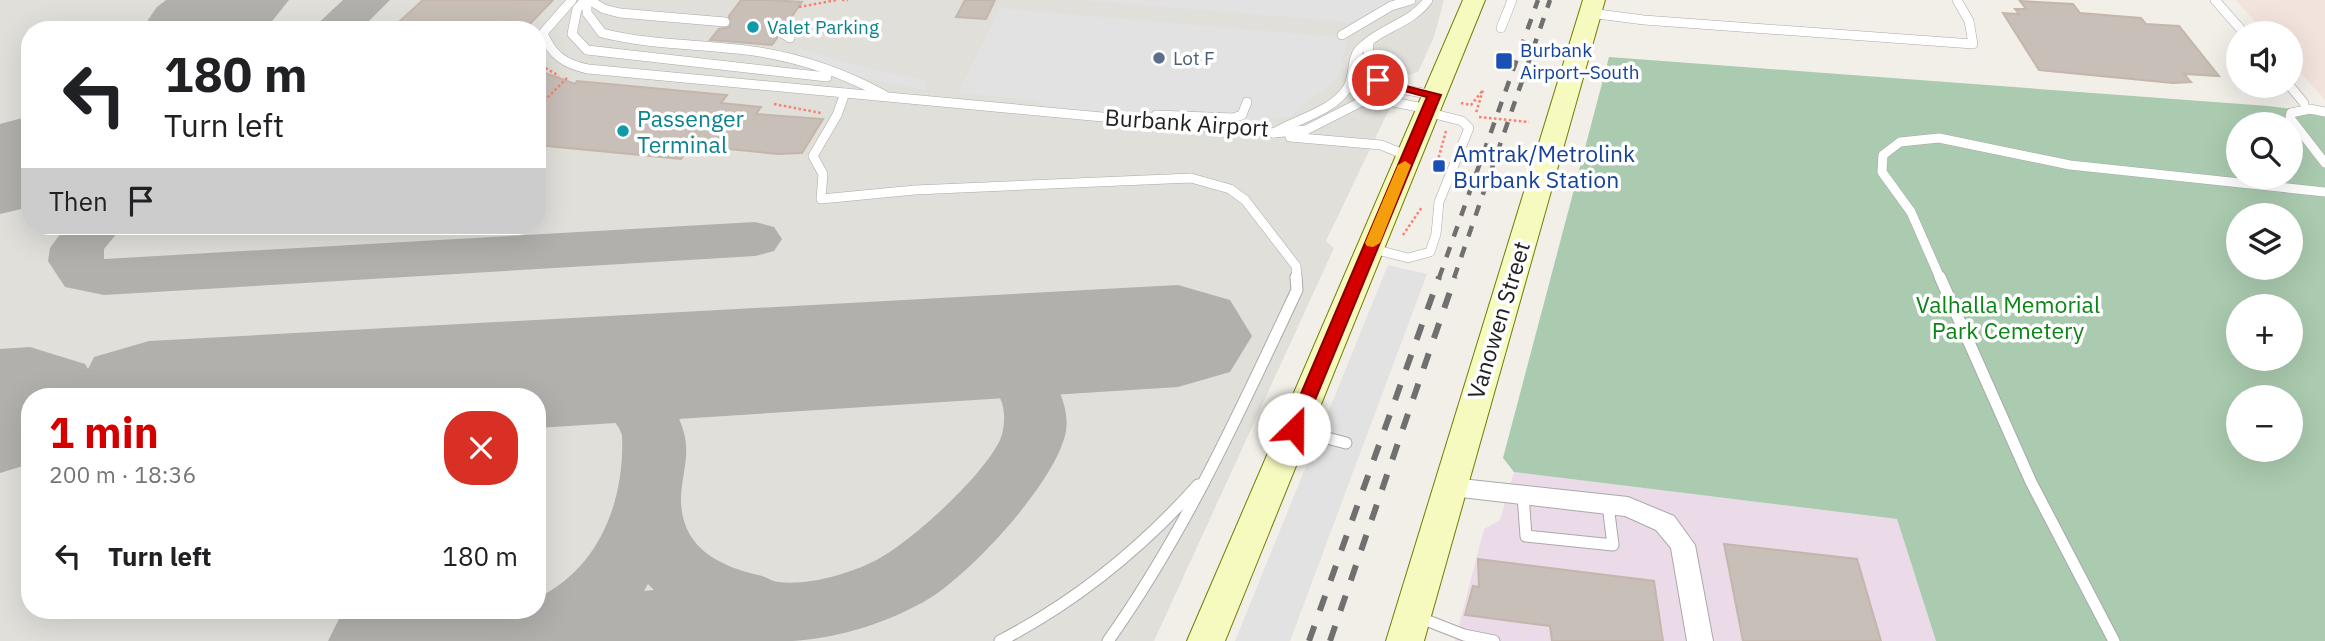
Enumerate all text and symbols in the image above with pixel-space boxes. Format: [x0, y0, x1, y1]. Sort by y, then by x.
place label: Valet Parking [767, 15, 879, 39]
marker: Valet Parking [745, 19, 761, 35]
map controls [2226, 21, 2303, 462]
button: sound [2226, 21, 2303, 98]
place label: Burbank Airport–South [1520, 38, 1640, 84]
text: 180 m [164, 42, 308, 105]
place label: Lot F [1173, 46, 1215, 70]
icon: left [49, 49, 140, 140]
marker: Lot F [1151, 50, 1167, 66]
pin [1348, 50, 1408, 110]
marker: Burbank Airport–South [1494, 51, 1514, 71]
icon: arrive [1359, 61, 1397, 99]
street label: Burbank Airport [1104, 101, 1270, 143]
place label: Passenger Terminal [637, 103, 745, 159]
text: Turn left [164, 104, 284, 146]
button: search [2226, 112, 2303, 189]
marker: Passenger Terminal [615, 123, 631, 139]
place label: Amtrak/Metrolink Burbank Station [1453, 138, 1635, 194]
marker: Amtrak/Metrolink Burbank Station [1431, 158, 1447, 174]
icon: arrive [122, 182, 160, 220]
text: Then [49, 184, 108, 218]
button: layers [2226, 203, 2303, 280]
street label: Vanowen Street [1460, 238, 1536, 402]
park label: Valhalla Memorial Park Cemetery [1916, 289, 2100, 345]
button: + [2226, 294, 2303, 371]
button: − [2226, 385, 2303, 462]
position arrow [1257, 392, 1331, 466]
text: 1 min [49, 405, 159, 460]
button: close [444, 411, 518, 485]
text: 200 m · 18:36 [49, 459, 196, 489]
icon: left [49, 537, 87, 575]
text: Turn left [108, 539, 211, 573]
text: 180 m [442, 539, 518, 573]

